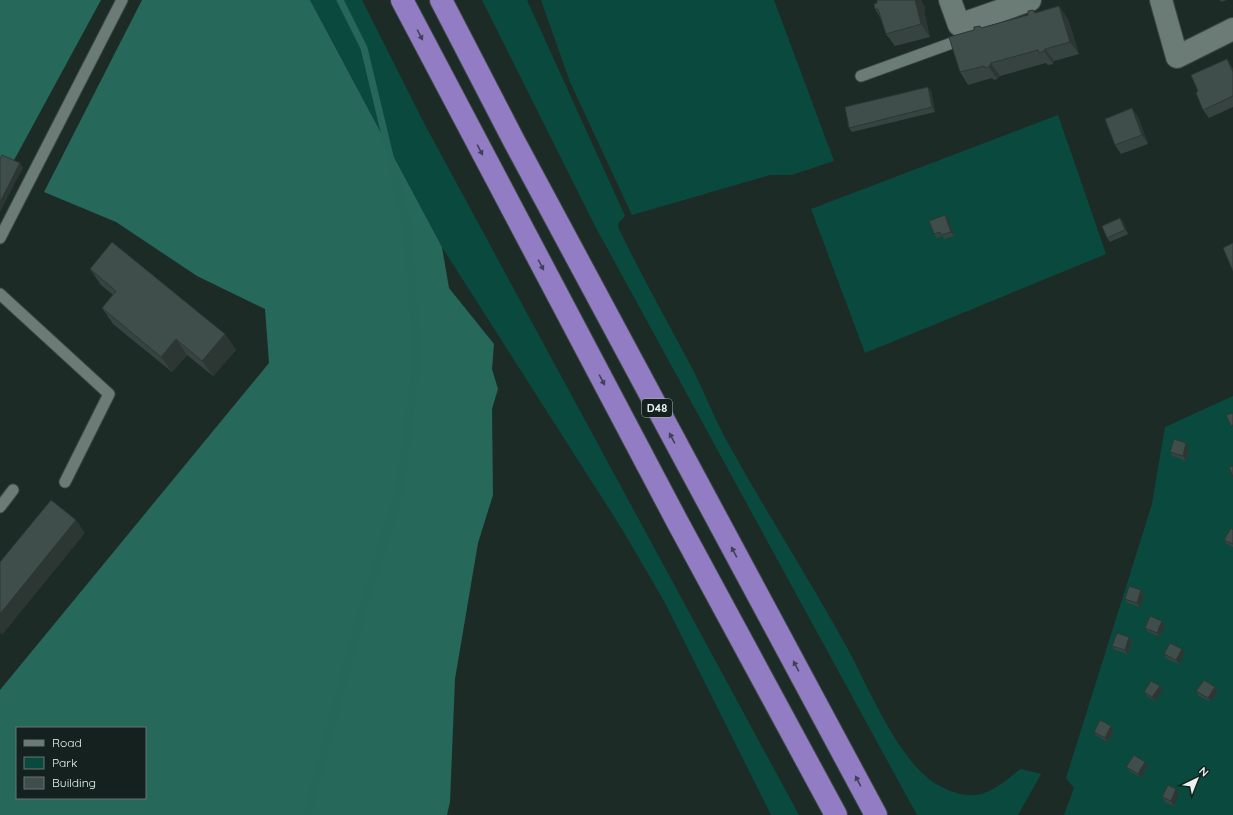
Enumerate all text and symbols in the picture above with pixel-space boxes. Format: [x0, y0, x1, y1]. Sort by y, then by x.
one-way arrow [417, 29, 423, 40]
one-way arrow [477, 144, 484, 156]
one-way arrow [538, 259, 545, 271]
one-way arrow [599, 374, 605, 385]
road number: D48 [642, 399, 672, 417]
one-way arrow [669, 432, 676, 443]
one-way arrow [731, 546, 737, 558]
one-way arrow [792, 661, 799, 672]
legend [16, 727, 146, 799]
text: Road [52, 735, 82, 750]
text: Park [52, 755, 77, 770]
north arrow [1177, 759, 1217, 799]
text: N [1196, 764, 1212, 780]
text: Building [52, 775, 96, 790]
one-way arrow [854, 775, 861, 787]

